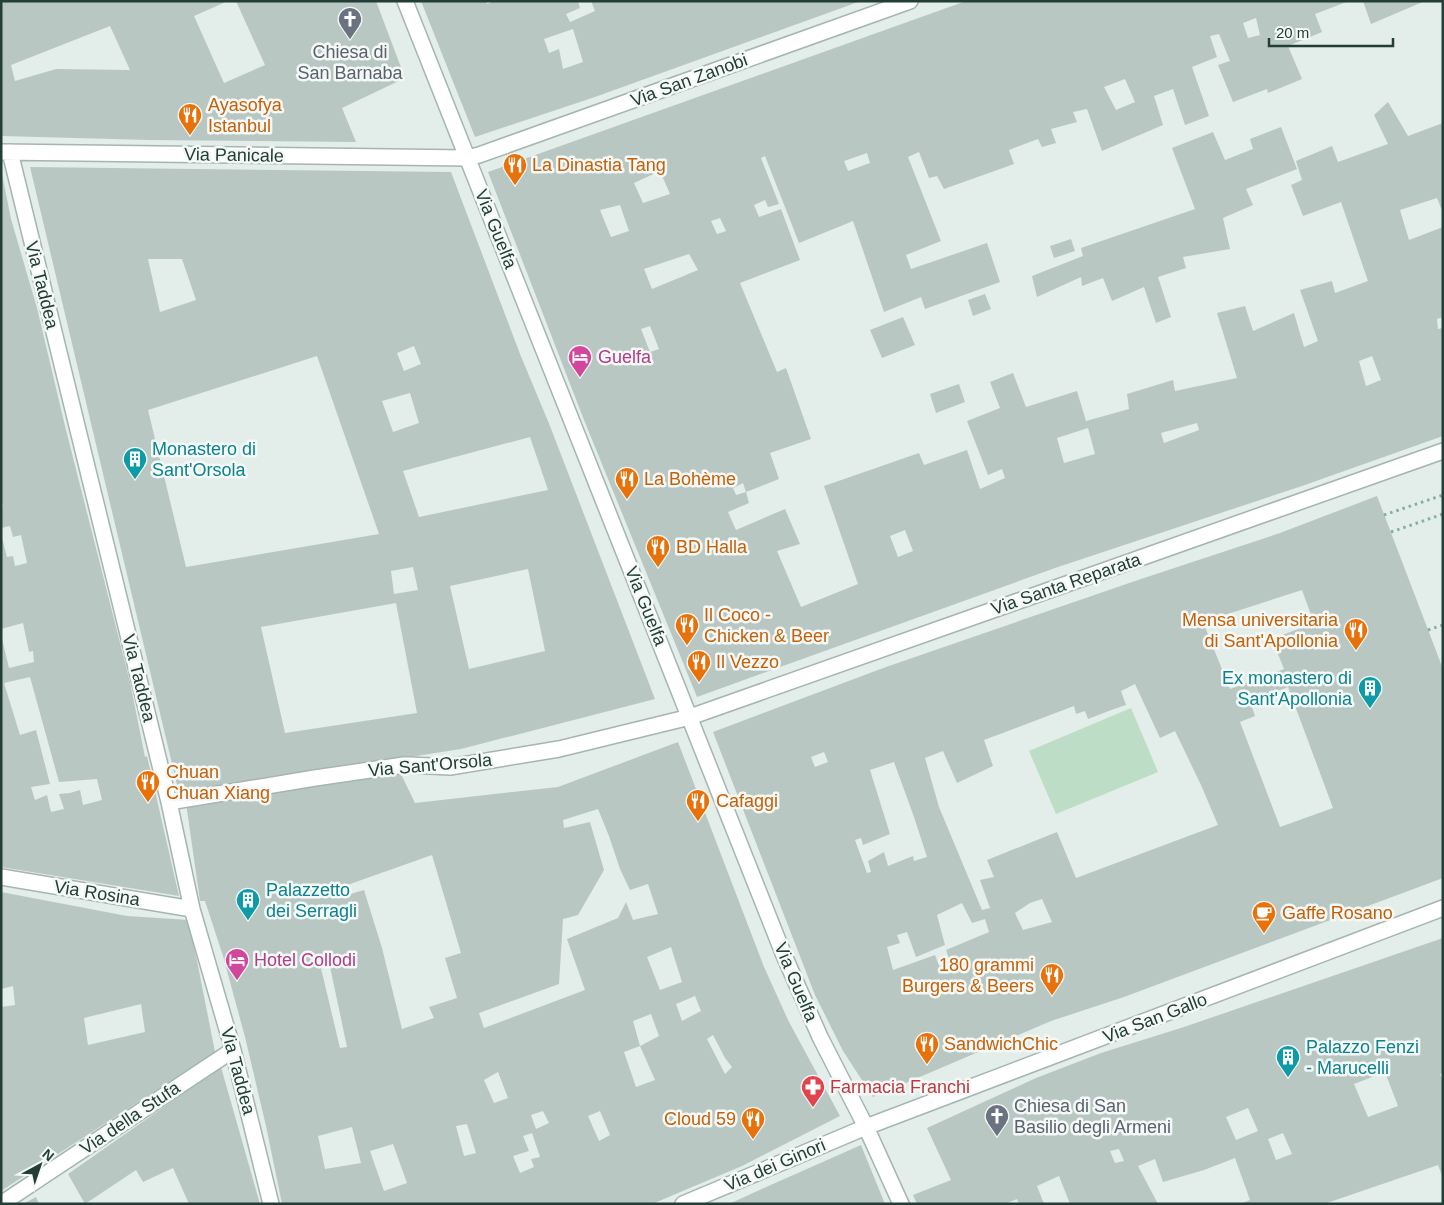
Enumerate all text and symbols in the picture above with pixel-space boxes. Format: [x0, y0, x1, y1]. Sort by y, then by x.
church icon: Chiesa di San Barnaba [337, 6, 363, 40]
scale bar [1269, 15, 1393, 47]
text: 20 m [1276, 24, 1309, 41]
place label: Chiesa di San Barnaba [297, 42, 404, 83]
street label: Via San Zanobi [628, 50, 750, 110]
place label: Ayasofya Istanbul [208, 95, 283, 136]
restaurant icon: Ayasofya Istanbul [177, 102, 203, 136]
street label: Via Panicale [184, 144, 284, 166]
restaurant icon: La Dinastia Tang [502, 152, 528, 186]
place label: La Dinastia Tang [532, 155, 666, 175]
street label: Via Guelfa [471, 186, 521, 272]
street label: Via Taddea [21, 239, 63, 332]
hotel icon: Guelfa [567, 344, 593, 378]
place label: Guelfa [598, 347, 652, 367]
place label: Monastero di Sant'Orsola [152, 439, 256, 480]
building icon: Monastero di Sant'Orsola [122, 446, 148, 480]
restaurant icon: La Bohème [614, 466, 640, 500]
place label: La Bohème [644, 469, 736, 489]
restaurant icon: BD Halla [645, 534, 671, 568]
place label: BD Halla [676, 537, 748, 557]
street label: Via Santa Reparata [989, 549, 1144, 619]
street label: Via Guelfa [621, 563, 671, 649]
place label: Il Coco - Chicken & Beer [704, 605, 829, 646]
place label: Mensa universitaria di Sant'Apollonia [1182, 610, 1339, 651]
restaurant icon: Il Coco - Chicken & Beer [674, 612, 700, 646]
restaurant icon: Mensa universitaria di Sant'Apollonia [1343, 617, 1369, 651]
street label: Via Taddea [118, 632, 160, 725]
restaurant icon: Il Vezzo [686, 649, 712, 683]
place label: Il Vezzo [716, 652, 779, 672]
place label: Ex monastero di Sant'Apollonia [1222, 668, 1353, 709]
building icon: Ex monastero di Sant'Apollonia [1357, 675, 1383, 709]
street label: Via Sant'Orsola [367, 750, 494, 780]
place label: Chuan Chuan Xiang [166, 762, 270, 803]
restaurant icon: Chuan Chuan Xiang [135, 769, 161, 803]
restaurant icon: Cafaggi [685, 788, 711, 822]
place label: Cafaggi [716, 791, 778, 811]
street label: Via Rosina [53, 876, 142, 910]
place label: Palazzetto dei Serragli [266, 880, 357, 921]
building icon: Palazzetto dei Serragli [235, 887, 261, 921]
cafe icon: Gaffe Rosano [1251, 900, 1277, 934]
place label: Gaffe Rosano [1282, 903, 1393, 923]
street label: Via Guelfa [770, 940, 822, 1025]
hotel icon: Hotel Collodi [224, 947, 250, 981]
place label: Hotel Collodi [254, 950, 356, 970]
place label: 180 grammi Burgers & Beers [902, 955, 1034, 996]
restaurant icon: 180 grammi Burgers & Beers [1039, 962, 1065, 996]
street label: Via San Gallo [1100, 989, 1210, 1047]
street label: Via Taddea [217, 1025, 259, 1118]
restaurant icon: SandwichChic [914, 1031, 940, 1065]
place label: SandwichChic [944, 1034, 1058, 1054]
place label: Palazzo Fenzi - Marucelli [1306, 1037, 1419, 1078]
building icon: Palazzo Fenzi - Marucelli [1275, 1044, 1301, 1078]
pharmacy icon: Farmacia Franchi [800, 1074, 826, 1108]
street label: Via della Stufa [76, 1077, 184, 1159]
place label: Farmacia Franchi [830, 1077, 970, 1097]
place label: Chiesa di San Basilio degli Armeni [1014, 1096, 1171, 1137]
church icon: Chiesa di San Basilio degli Armeni [984, 1103, 1010, 1137]
restaurant icon: Cloud 59 [740, 1106, 766, 1140]
place label: Cloud 59 [664, 1109, 736, 1129]
street label: Via dei Ginori [722, 1135, 828, 1195]
north arrow [15, 1140, 65, 1190]
text: N [39, 1146, 57, 1164]

